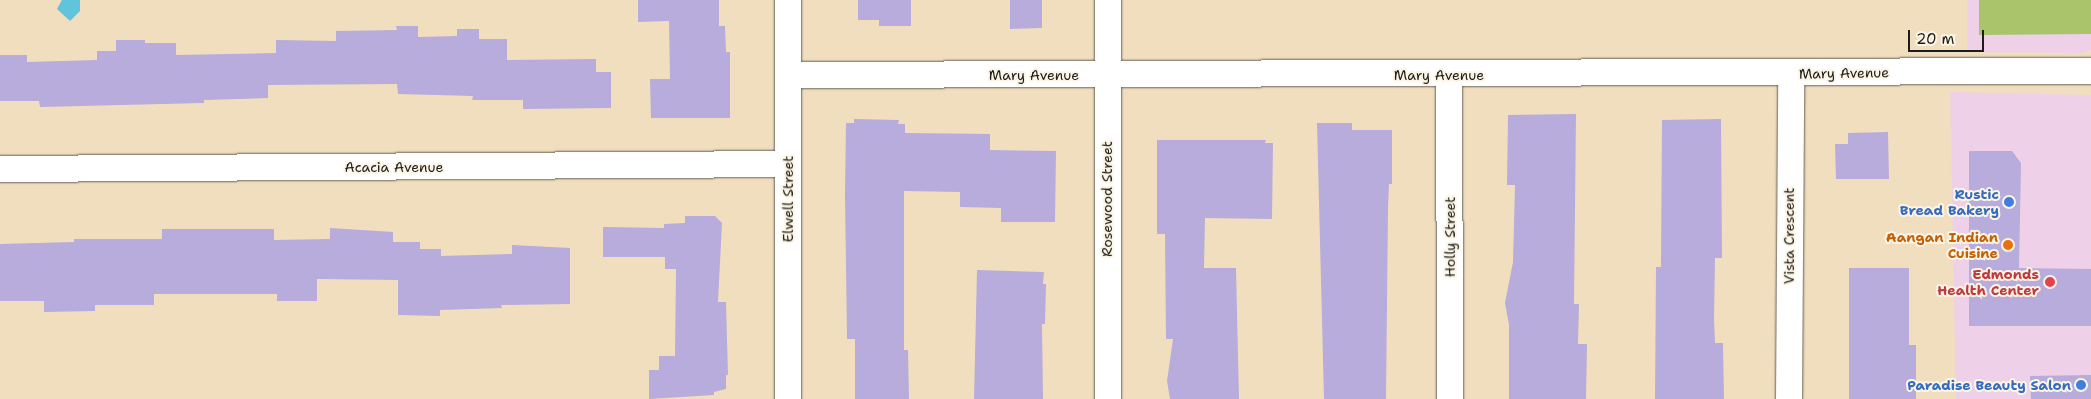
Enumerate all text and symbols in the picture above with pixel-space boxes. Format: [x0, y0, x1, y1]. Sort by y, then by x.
scale bar [1911, 20, 1987, 52]
text: 20 m [1916, 29, 1955, 49]
street label: Mary Avenue [1799, 64, 1889, 82]
street label: Mary Avenue [989, 67, 1079, 83]
street label: Mary Avenue [1394, 67, 1484, 83]
street label: Rosewood Street [1099, 141, 1115, 257]
street label: Elwell Street [780, 156, 796, 242]
street label: Acacia Avenue [345, 159, 443, 175]
place label: Rustic Bread Bakery [1900, 186, 1999, 218]
street label: Vista Crescent [1781, 188, 1797, 284]
marker: Rustic Bread Bakery [2003, 196, 2015, 208]
street label: Holly Street [1442, 197, 1458, 277]
place label: Aangan Indian Cuisine [1886, 229, 1998, 262]
marker: Aangan Indian Cuisine [2002, 239, 2014, 251]
place label: Edmonds Health Center [1937, 266, 2039, 298]
marker: Edmonds Health Center [2043, 275, 2057, 289]
place label: Paradise Beauty Salon [1907, 377, 2071, 393]
marker: Paradise Beauty Salon [2075, 379, 2087, 391]

